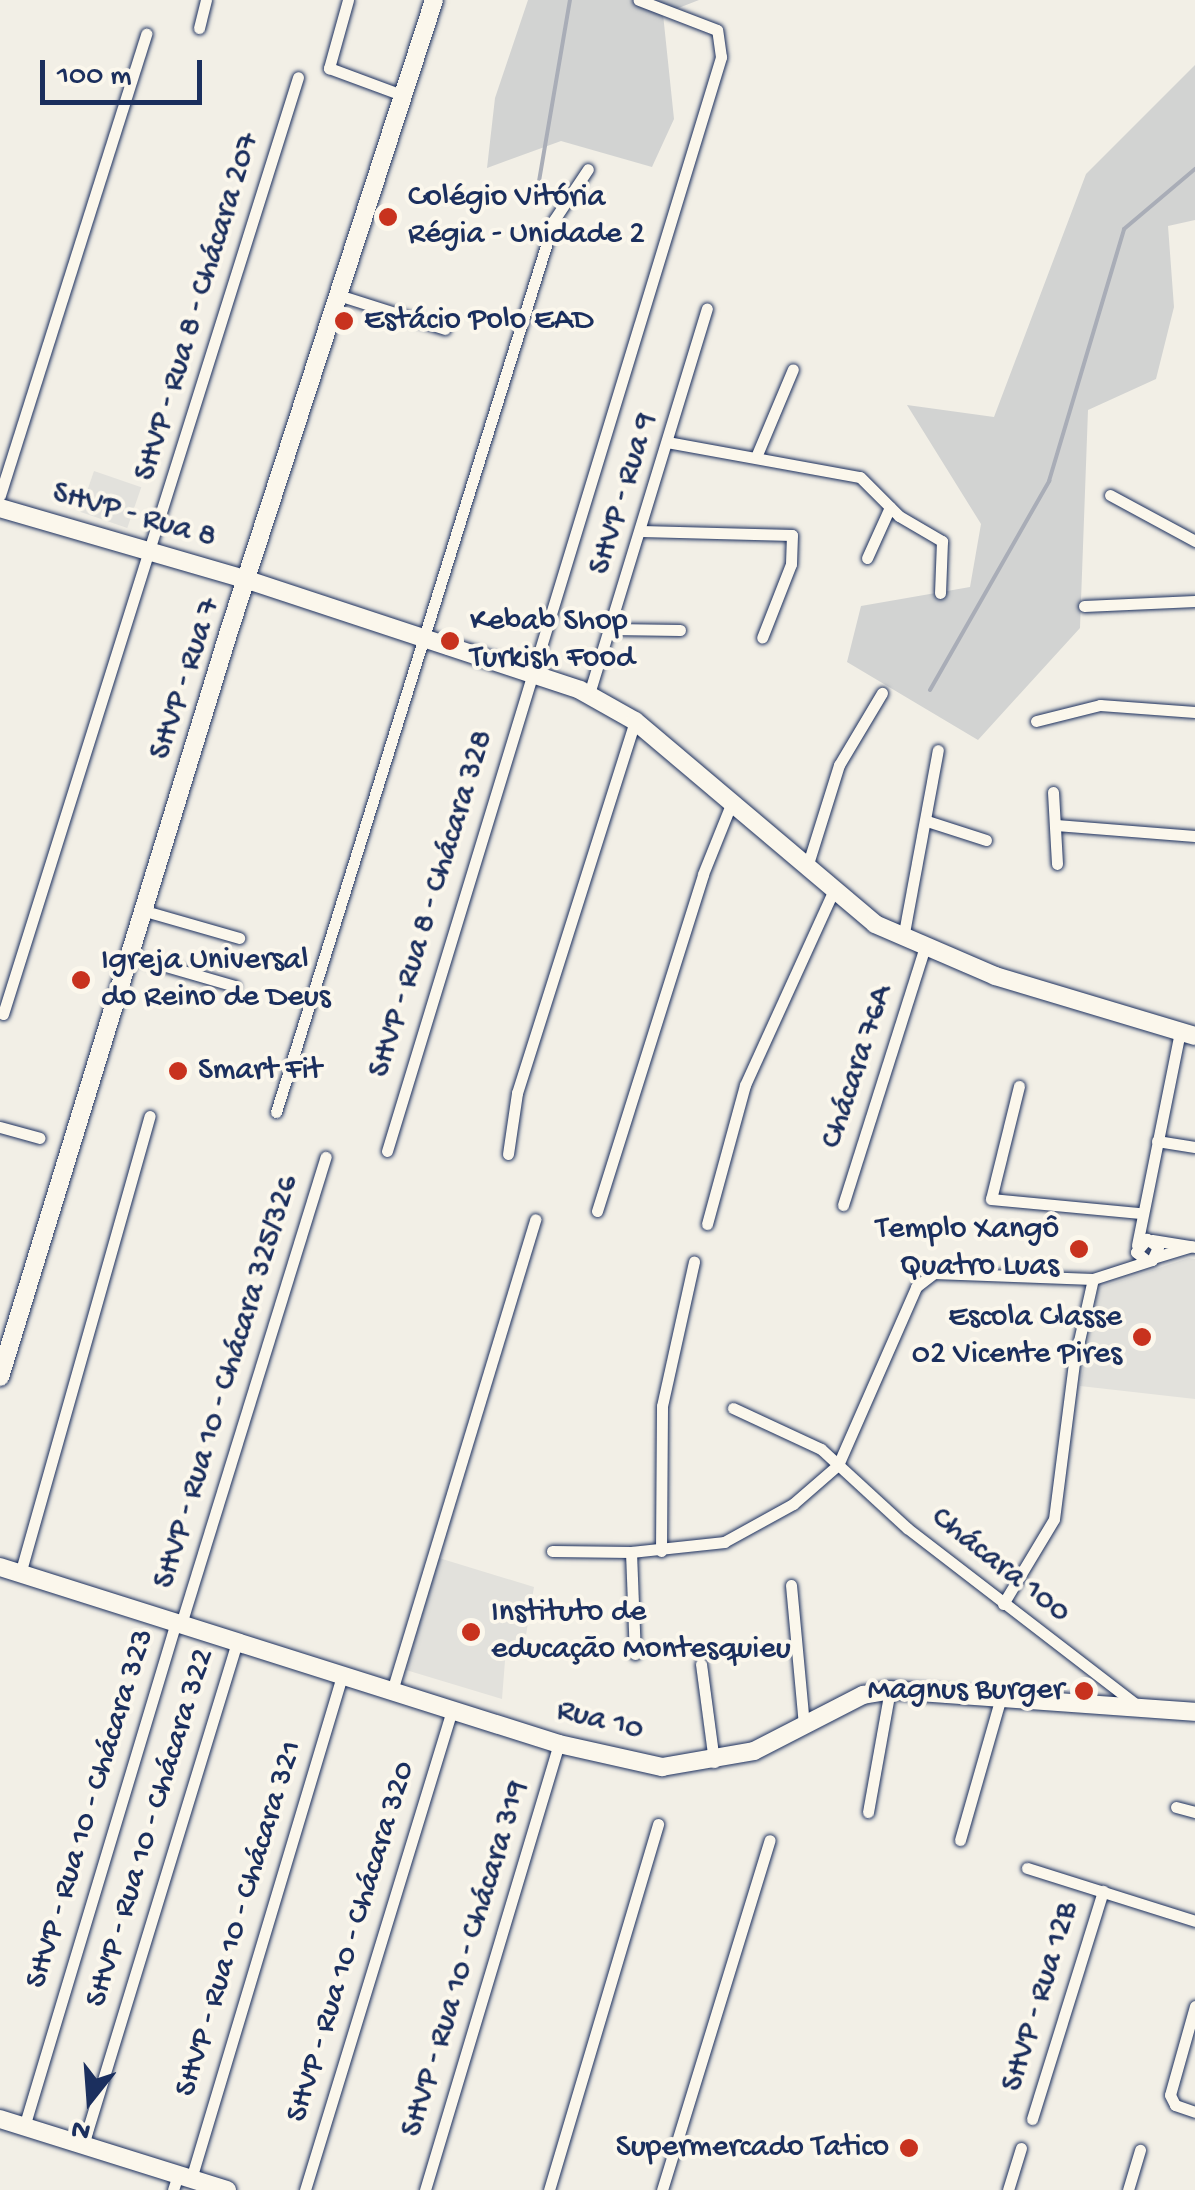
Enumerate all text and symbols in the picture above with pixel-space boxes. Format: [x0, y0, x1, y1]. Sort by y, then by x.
scale bar [45, 40, 208, 102]
text: 100 m [57, 60, 132, 95]
street label: SHVP - Rua 8 - Chácara 207 [127, 128, 269, 486]
place label: Colégio Vitória Régia - Unidade 2 [408, 180, 645, 255]
marker: Colégio Vitória Régia - Unidade 2 [377, 206, 399, 228]
place label: Estácio Polo EAD [364, 302, 594, 340]
marker: Estácio Polo EAD [333, 310, 355, 332]
street label: SHVP - Rua 9 [581, 409, 667, 579]
street label: SHVP - Rua 8 [48, 474, 220, 558]
street label: SHVP - Rua 7 [142, 593, 230, 765]
place label: Kebab Shop Turkish Food [470, 604, 635, 679]
marker: Kebab Shop Turkish Food [439, 630, 461, 652]
street label: SHVP - Rua 8 - Chácara 328 [361, 726, 503, 1082]
place label: Igreja Universal do Reino de Deus [101, 943, 331, 1018]
marker: Igreja Universal do Reino de Deus [70, 969, 92, 991]
street label: Chácara 76A [814, 981, 902, 1153]
place label: Smart Fit [198, 1052, 322, 1090]
marker: Smart Fit [167, 1060, 189, 1082]
street label: SHVP - Rua 10 - Chácara 325/326 [146, 1171, 308, 1593]
place label: Templo Xangô Quatro Luas [876, 1212, 1059, 1287]
marker: Templo Xangô Quatro Luas [1068, 1238, 1090, 1260]
place label: Escola Classe 02 Vicente Pires [912, 1300, 1122, 1375]
marker: Escola Classe 02 Vicente Pires [1131, 1326, 1153, 1348]
street label: Chácara 100 [922, 1500, 1078, 1632]
place label: Instituto de educação Montesquieu [491, 1595, 791, 1670]
marker: Instituto de educação Montesquieu [460, 1621, 482, 1643]
street label: SHVP - Rua 10 - Chácara 323 [18, 1625, 164, 1993]
street label: SHVP - Rua 10 - Chácara 322 [78, 1644, 224, 2012]
place label: Magnus Burger [868, 1672, 1064, 1710]
marker: Magnus Burger [1073, 1680, 1095, 1702]
street label: Rua 10 [553, 1692, 647, 1750]
street label: SHVP - Rua 10 - Chácara 321 [168, 1736, 312, 2102]
street label: SHVP - Rua 10 - Chácara 320 [279, 1757, 425, 2127]
street label: SHVP - Rua 10 - Chácara 319 [393, 1776, 539, 2142]
street label: SHVP - Rua 12B [994, 1898, 1088, 2096]
north arrow [40, 2050, 140, 2150]
text: N [68, 2111, 95, 2148]
place label: Supermercado Tatico [616, 2129, 889, 2167]
marker: Supermercado Tatico [898, 2137, 920, 2159]

